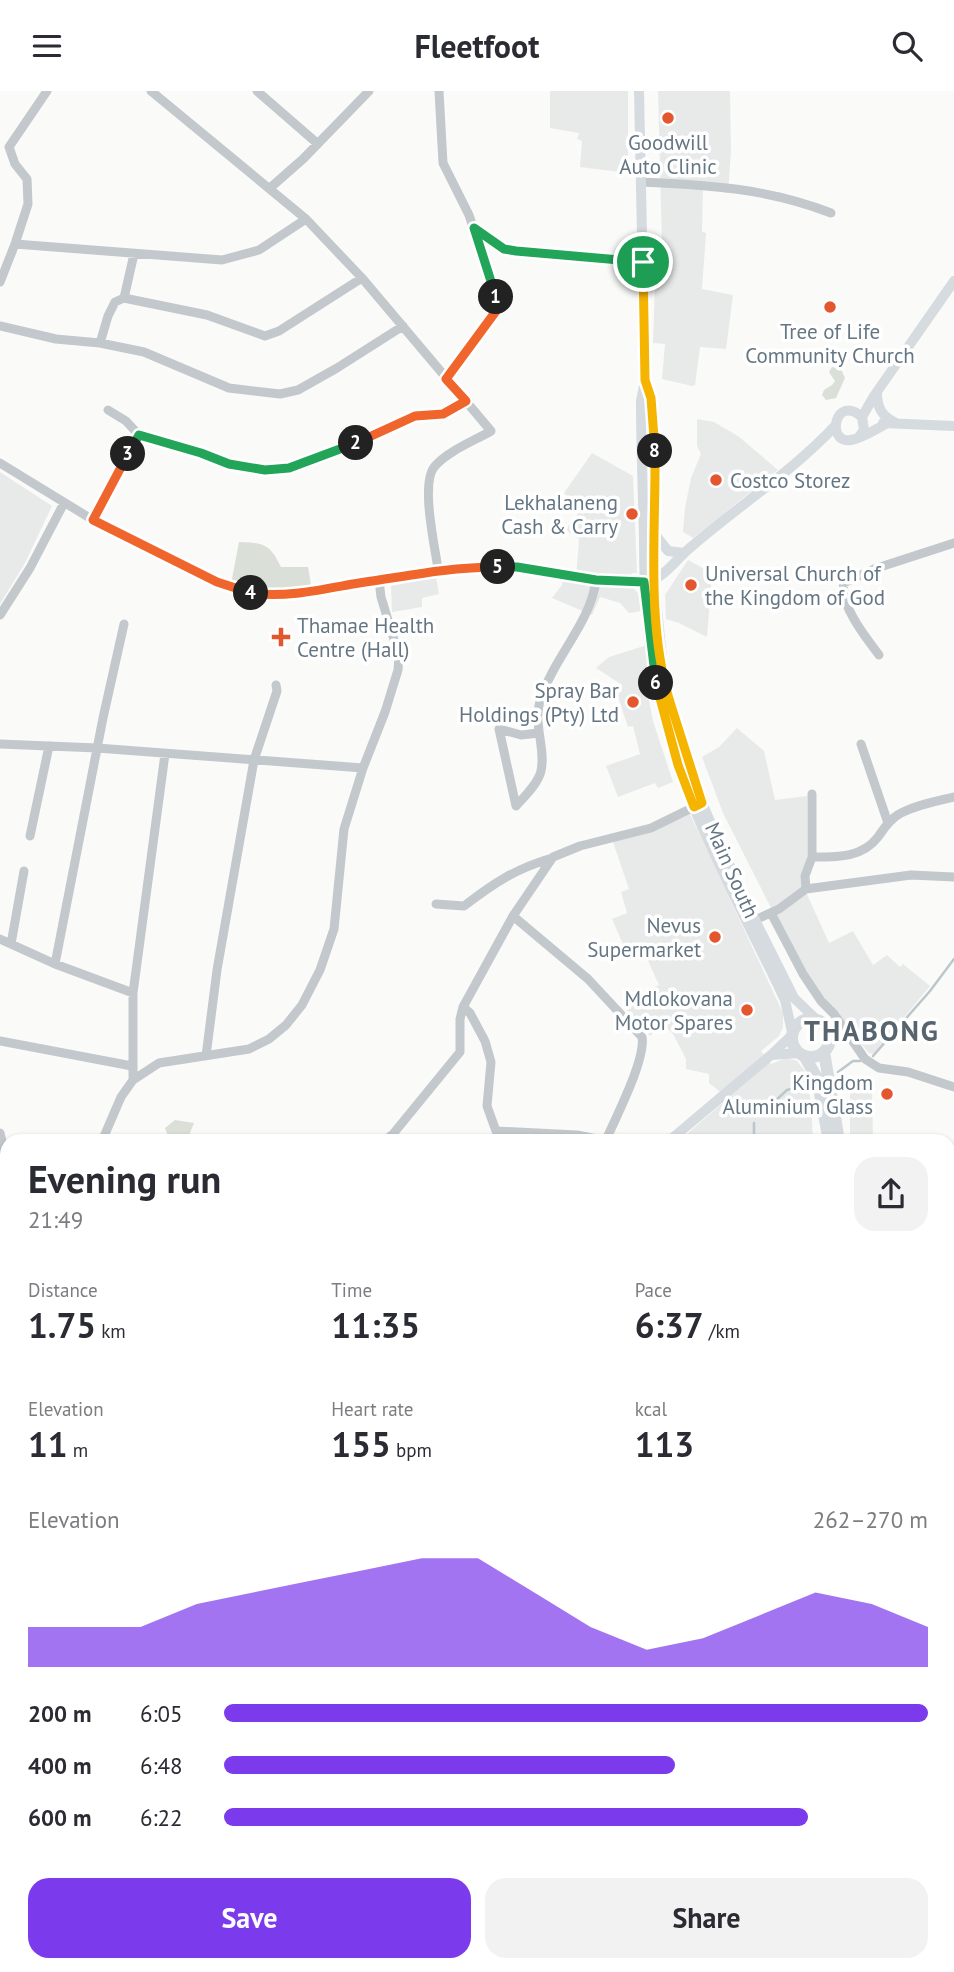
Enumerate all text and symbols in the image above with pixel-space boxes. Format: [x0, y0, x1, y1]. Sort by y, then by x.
text: Fleetfoot [415, 25, 539, 67]
icon: menu [28, 27, 66, 65]
icon: search [888, 27, 926, 65]
marker: Goodwill Auto Clinic [660, 110, 676, 126]
place label: Goodwill Auto Clinic [619, 129, 717, 180]
pin [613, 232, 673, 292]
icon: arrive [624, 243, 662, 281]
pin: 1 [478, 279, 514, 315]
text: 1 [490, 284, 501, 308]
marker: Tree of Life Community Church [822, 299, 838, 315]
place label: Tree of Life Community Church [745, 318, 915, 369]
pin: 2 [338, 425, 374, 461]
text: 2 [350, 430, 361, 454]
pin: 8 [638, 433, 672, 469]
pin: 3 [110, 437, 146, 471]
text: 8 [649, 438, 660, 462]
text: 3 [122, 441, 133, 465]
place label: Costco Storez [730, 467, 850, 494]
marker: Costco Storez [708, 472, 724, 488]
place label: Lekhalaneng Cash & Carry [501, 489, 618, 540]
marker: Lekhalaneng Cash & Carry [624, 506, 640, 522]
pin: 5 [480, 549, 516, 585]
text: 5 [492, 554, 503, 578]
place label: Universal Church of the Kingdom of God [705, 560, 885, 611]
pin: 4 [233, 575, 268, 611]
marker: Universal Church of the Kingdom of God [683, 577, 699, 593]
text: 4 [245, 580, 256, 604]
place label: Thamae Health Centre (Hall) [297, 612, 434, 663]
marker: Thamae Health Centre (Hall) [271, 627, 291, 647]
pin: 6 [638, 665, 674, 701]
text: 6 [650, 670, 661, 694]
place label: Spray Bar Holdings (Pty) Ltd [459, 677, 619, 728]
marker: Spray Bar Holdings (Pty) Ltd [625, 694, 641, 710]
street label: Main South [699, 818, 765, 922]
place label: Nevus Supermarket [587, 912, 701, 963]
marker: Nevus Supermarket [707, 929, 723, 945]
place label: Mdlokovana Motor Spares [615, 985, 733, 1036]
marker: Mdlokovana Motor Spares [739, 1002, 755, 1018]
district label: THABONG [804, 1012, 940, 1049]
place label: Kingdom Aluminium Glass [722, 1069, 873, 1120]
marker: Kingdom Aluminium Glass [879, 1086, 895, 1102]
text: Evening run [28, 1154, 221, 1203]
button: share [854, 1157, 928, 1231]
text: 21:49 [28, 1205, 83, 1234]
text: Distance [28, 1278, 98, 1302]
text: Time [331, 1278, 372, 1302]
text: Pace [635, 1278, 672, 1302]
text: 1.75 [28, 1302, 96, 1348]
text: 11:35 [331, 1302, 420, 1348]
text: 6:37 [635, 1302, 704, 1348]
text: km [96, 1319, 126, 1343]
text: /km [704, 1319, 740, 1343]
text: Elevation [28, 1397, 104, 1421]
text: Heart rate [331, 1397, 413, 1421]
text: kcal [635, 1397, 667, 1421]
text: 11 [28, 1421, 68, 1467]
text: 155 [331, 1421, 391, 1467]
text: 113 [635, 1421, 694, 1467]
text: m [68, 1438, 88, 1462]
text: bpm [391, 1438, 432, 1462]
text: Elevation [28, 1505, 120, 1534]
text: 262–270 m [813, 1505, 928, 1534]
text: 200 m [28, 1699, 91, 1728]
text: 6:05 [140, 1699, 183, 1728]
text: 400 m [28, 1751, 91, 1780]
text: 6:48 [140, 1751, 183, 1780]
text: 600 m [28, 1803, 91, 1832]
text: 6:22 [140, 1803, 183, 1832]
button: Save [28, 1878, 471, 1958]
button: Share [485, 1878, 928, 1958]

